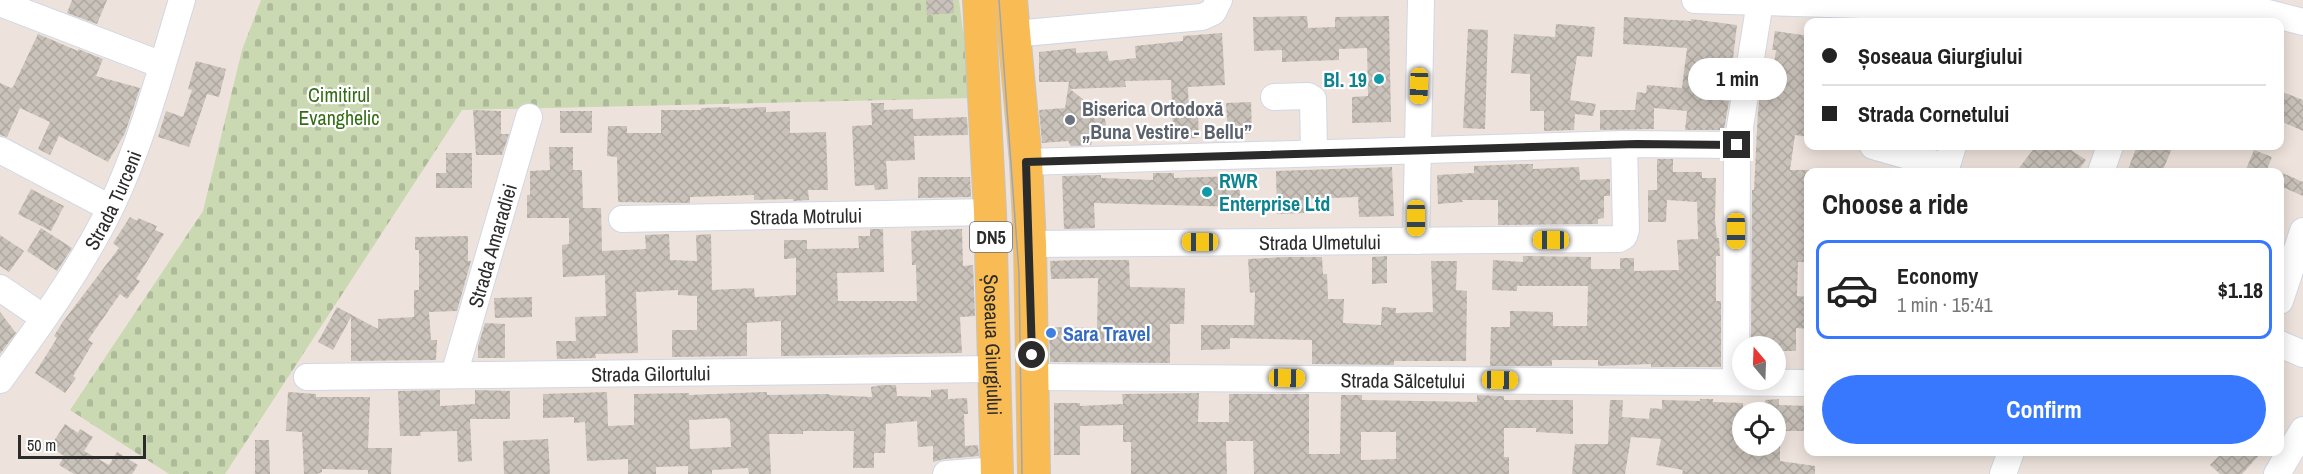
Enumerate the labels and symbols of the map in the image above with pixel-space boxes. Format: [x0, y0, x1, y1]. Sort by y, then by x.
callout: 1 min [1688, 58, 1786, 100]
place label: Bl. 19 [1323, 66, 1367, 93]
car [1409, 68, 1429, 104]
marker: Bl. 19 [1372, 72, 1386, 86]
park label: Cimitirul Evanghelic [298, 81, 380, 131]
place label: Biserica Ortodoxă „Buna Vestire - Bellu” [1082, 95, 1252, 145]
marker: Biserica Ortodoxă „Buna Vestire - Bellu” [1063, 113, 1077, 127]
route end [1723, 131, 1750, 158]
street label: Strada Turceni [77, 146, 147, 254]
place label: RWR Enterprise Ltd [1219, 167, 1330, 217]
street label: Strada Amaradiei [461, 180, 522, 310]
marker: RWR Enterprise Ltd [1200, 185, 1214, 199]
car [1407, 200, 1425, 236]
street label: Strada Motrului [750, 201, 862, 230]
car [1727, 213, 1745, 249]
road number: DN5 [970, 222, 1012, 252]
street label: Strada Ulmetului [1259, 228, 1381, 256]
car [1533, 231, 1569, 249]
car [1182, 233, 1218, 251]
street label: Șoseaua Giurgiului [978, 274, 1009, 416]
place label: Sara Travel [1063, 320, 1151, 347]
marker: Sara Travel [1044, 326, 1058, 340]
north arrow [1732, 336, 1786, 390]
route start [1018, 341, 1045, 368]
street label: Strada Gilortului [591, 359, 711, 387]
street label: Strada Sălcetului [1340, 366, 1466, 394]
car [1269, 369, 1305, 387]
car [1482, 371, 1518, 389]
scale bar [18, 432, 146, 460]

